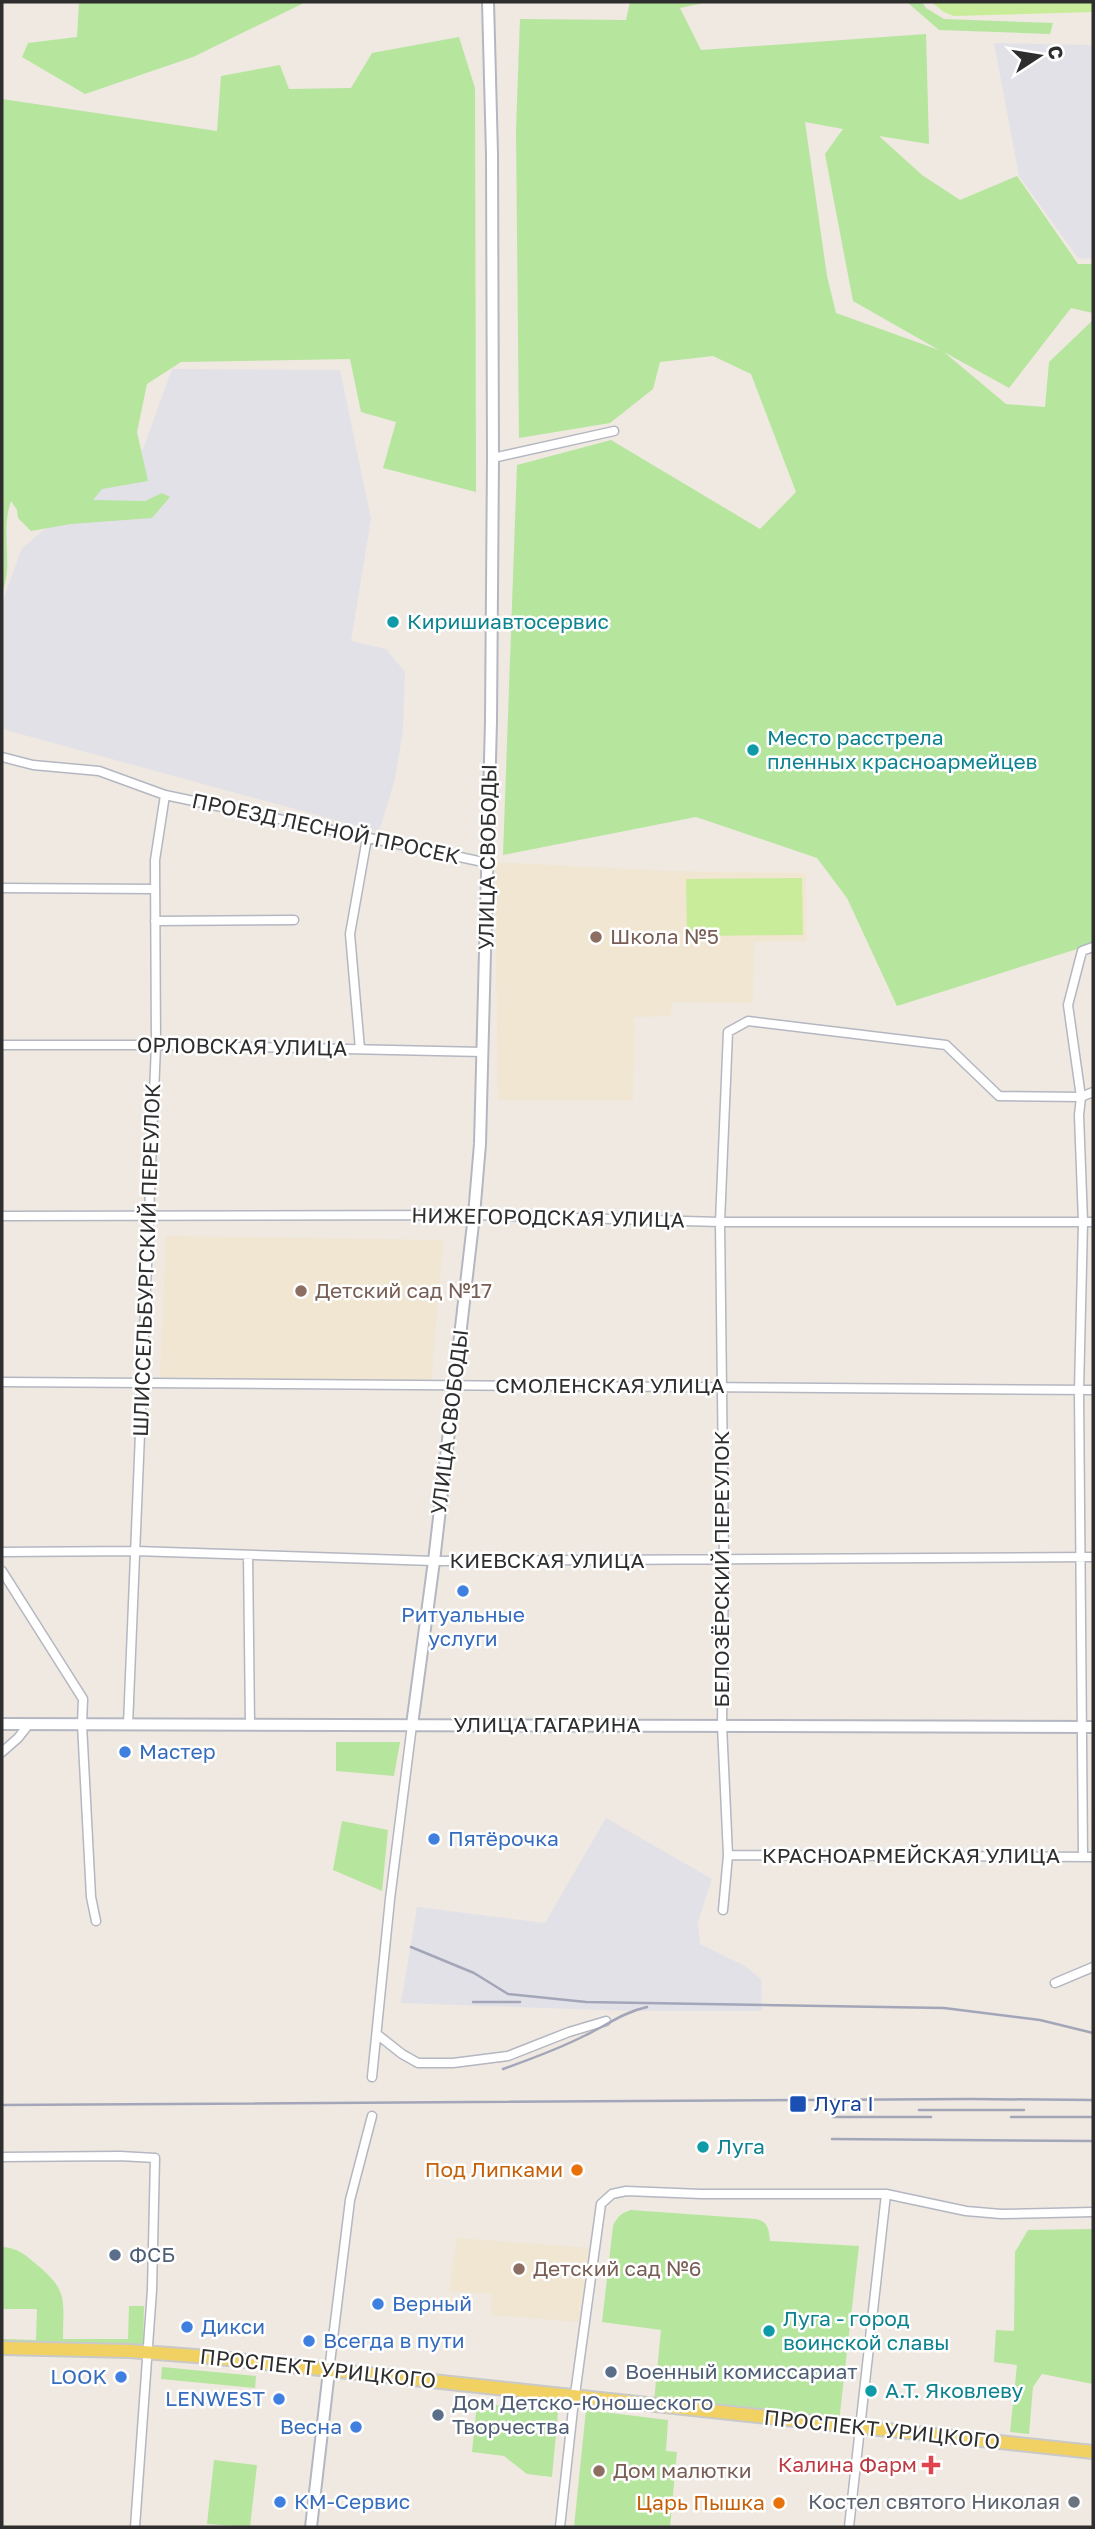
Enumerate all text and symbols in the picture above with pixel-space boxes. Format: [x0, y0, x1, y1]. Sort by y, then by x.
north arrow [1004, 21, 1074, 91]
text: С [1043, 43, 1069, 61]
place label: Киришиавтосервис [407, 608, 609, 634]
marker: Киришиавтосервис [385, 614, 401, 630]
place label: Место расстрела пленных красноармейцев [767, 724, 1037, 774]
marker: Место расстрела пленных красноармейцев [745, 742, 761, 758]
street label: УЛИЦА СВОБОДЫ [472, 764, 502, 950]
street label: ПРОЕЗД ЛЕСНОЙ ПРОСЕК [190, 787, 463, 869]
place label: Школа №5 [610, 923, 719, 949]
marker: Школа №5 [588, 929, 604, 945]
street label: ОРЛОВСКАЯ УЛИЦА [137, 1031, 347, 1061]
street label: ШЛИССЕЛЬБУРГСКИЙ ПЕРЕУЛОК [127, 1082, 165, 1437]
street label: НИЖЕГОРОДСКАЯ УЛИЦА [411, 1202, 685, 1232]
place label: Детский сад №17 [315, 1277, 492, 1303]
marker: Детский сад №17 [293, 1283, 309, 1299]
street label: УЛИЦА СВОБОДЫ [425, 1328, 473, 1516]
street label: СМОЛЕНСКАЯ УЛИЦА [495, 1372, 725, 1398]
street label: БЕЛОЗЁРСКИЙ ПЕРЕУЛОК [708, 1430, 734, 1707]
street label: КИЕВСКАЯ УЛИЦА [450, 1547, 644, 1573]
marker: Ритуальные услуги [455, 1583, 471, 1599]
place label: Ритуальные услуги [401, 1601, 525, 1651]
street label: УЛИЦА ГАГАРИНА [453, 1711, 641, 1737]
place label: Мастер [139, 1738, 216, 1764]
marker: Мастер [117, 1744, 133, 1760]
place label: Пятёрочка [448, 1825, 559, 1851]
marker: Пятёрочка [426, 1831, 442, 1847]
street label: КРАСНОАРМЕЙСКАЯ УЛИЦА [762, 1842, 1060, 1868]
place label: Луга I [814, 2090, 874, 2116]
marker: Луга I [788, 2094, 808, 2114]
place label: Луга [717, 2133, 765, 2159]
marker: Луга [695, 2139, 711, 2155]
place label: Под Липками [425, 2156, 563, 2182]
marker: Под Липками [569, 2162, 585, 2178]
place label: ФСБ [129, 2241, 175, 2267]
marker: ФСБ [107, 2247, 123, 2263]
place label: Детский сад №6 [533, 2255, 702, 2281]
marker: Детский сад №6 [511, 2261, 527, 2277]
place label: Верный [392, 2290, 472, 2316]
marker: Верный [370, 2296, 386, 2312]
place label: Луга - город воинской славы [783, 2305, 950, 2355]
place label: Дикси [201, 2313, 265, 2339]
marker: Дикси [179, 2319, 195, 2335]
marker: Луга - город воинской славы [761, 2323, 777, 2339]
place label: Всегда в пути [323, 2327, 465, 2353]
marker: Всегда в пути [301, 2333, 317, 2349]
street label: ПРОСПЕКТ УРИЦКОГО [199, 2343, 438, 2393]
place label: Военный комиссариат [625, 2358, 857, 2384]
place label: LOOK [50, 2363, 107, 2389]
marker: Военный комиссариат [603, 2364, 619, 2380]
marker: LOOK [113, 2369, 129, 2385]
place label: А.Т. Яковлеву [885, 2377, 1024, 2403]
marker: А.Т. Яковлеву [863, 2383, 879, 2399]
place label: LENWEST [165, 2385, 265, 2411]
place label: Дом Детско-Юношеского Творчества [452, 2389, 713, 2439]
marker: LENWEST [271, 2391, 287, 2407]
street label: ПРОСПЕКТ УРИЦКОГО [763, 2404, 1002, 2454]
marker: Дом Детско-Юношеского Творчества [430, 2407, 446, 2423]
place label: Весна [280, 2413, 342, 2439]
marker: Весна [348, 2419, 364, 2435]
place label: Калина Фарм [778, 2451, 917, 2477]
place label: Дом малютки [613, 2457, 752, 2483]
marker: Калина Фарм [923, 2457, 939, 2473]
marker: Дом малютки [591, 2463, 607, 2479]
place label: КМ-Сервис [294, 2488, 410, 2514]
place label: Костел святого Николая [808, 2488, 1060, 2514]
place label: Царь Пышка [636, 2489, 765, 2515]
marker: КМ-Сервис [272, 2494, 288, 2510]
marker: Костел святого Николая [1066, 2494, 1082, 2510]
marker: Царь Пышка [771, 2495, 787, 2511]

